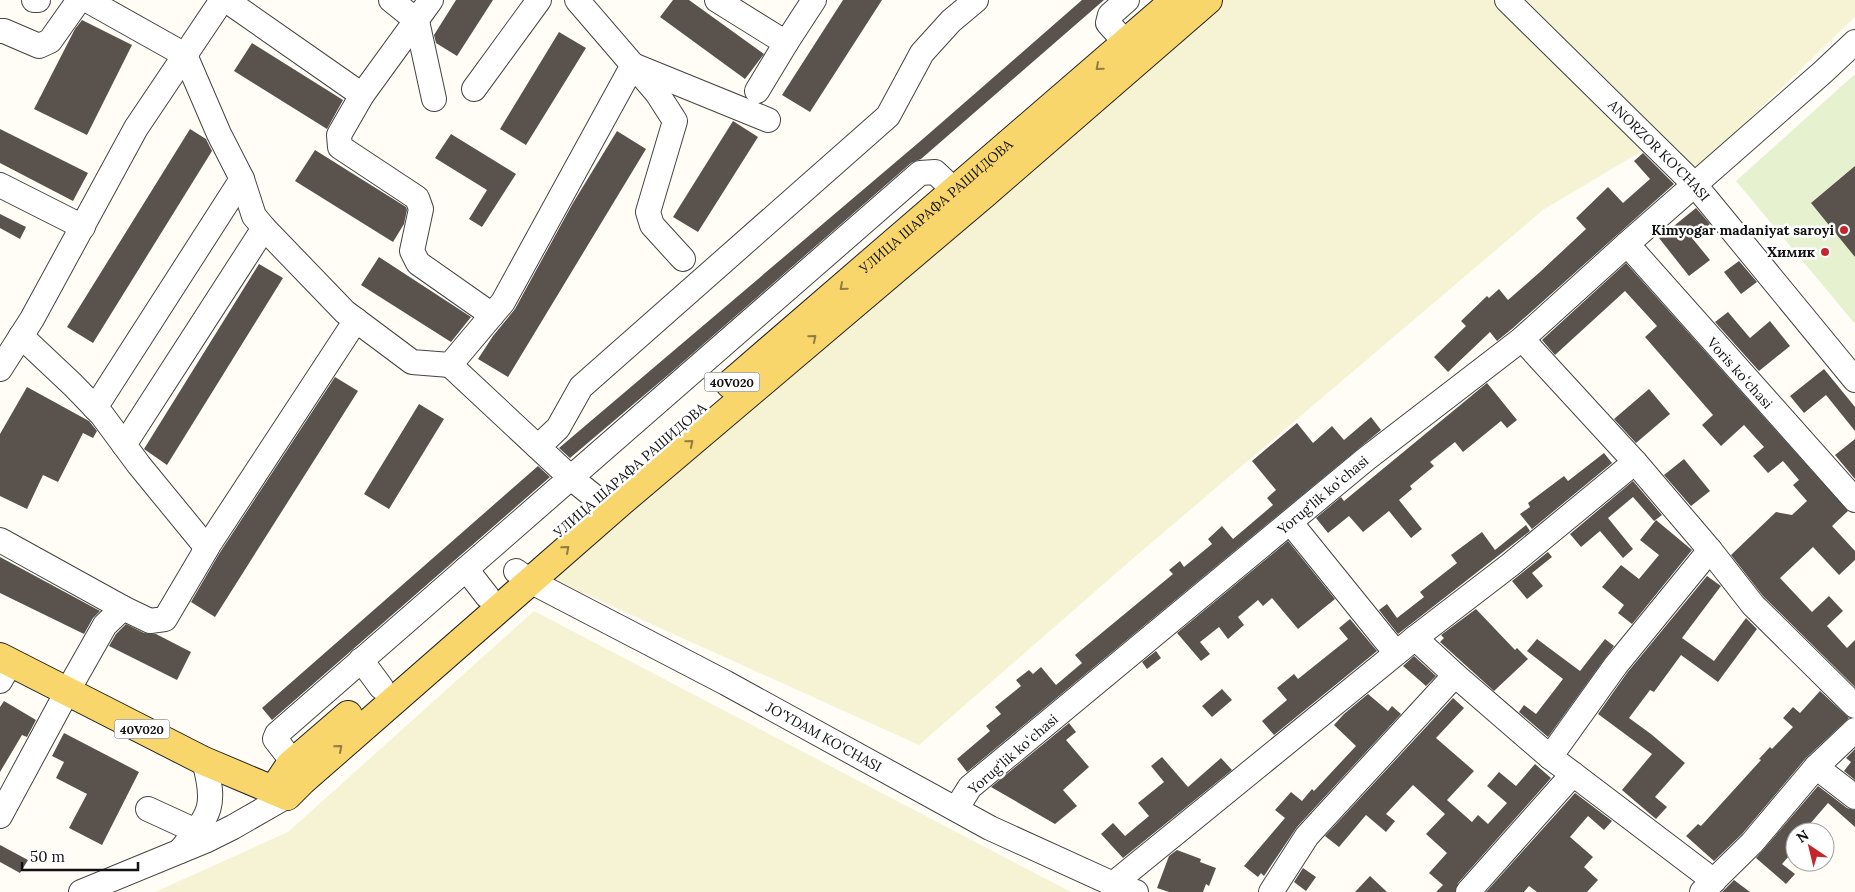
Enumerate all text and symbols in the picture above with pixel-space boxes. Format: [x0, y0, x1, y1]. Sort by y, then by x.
one-way arrow [1096, 61, 1105, 69]
street label: ANORZOR KO'CHASI [1604, 95, 1714, 205]
street label: УЛИЦА ШАРАФА РАШИДОВА [855, 135, 1016, 278]
place label: Kimyogar madaniyat saroyi [1651, 221, 1834, 239]
marker: Kimyogar madaniyat saroyi [1838, 224, 1850, 236]
place label: Химик [1767, 243, 1816, 261]
marker: Химик [1819, 246, 1831, 258]
one-way arrow [840, 281, 849, 290]
street label: Voris koʻchasi [1703, 333, 1777, 412]
one-way arrow [808, 335, 817, 344]
road number: 40V020 [704, 372, 760, 392]
street label: УЛИЦА ШАРАФА РАШИДОВА [549, 399, 710, 542]
one-way arrow [684, 440, 693, 449]
street label: Yorugʻlik koʻchasi [1273, 452, 1372, 539]
one-way arrow [561, 546, 570, 555]
street label: JO'YDAM KO'CHASI [762, 697, 885, 776]
street label: Yorugʻlik koʻchasi [964, 710, 1062, 799]
road number: 40V020 [114, 720, 170, 739]
one-way arrow [333, 745, 342, 754]
north arrow [1785, 822, 1835, 872]
text: N [1793, 826, 1812, 847]
scale bar [22, 840, 139, 872]
text: 50 m [30, 847, 65, 866]

